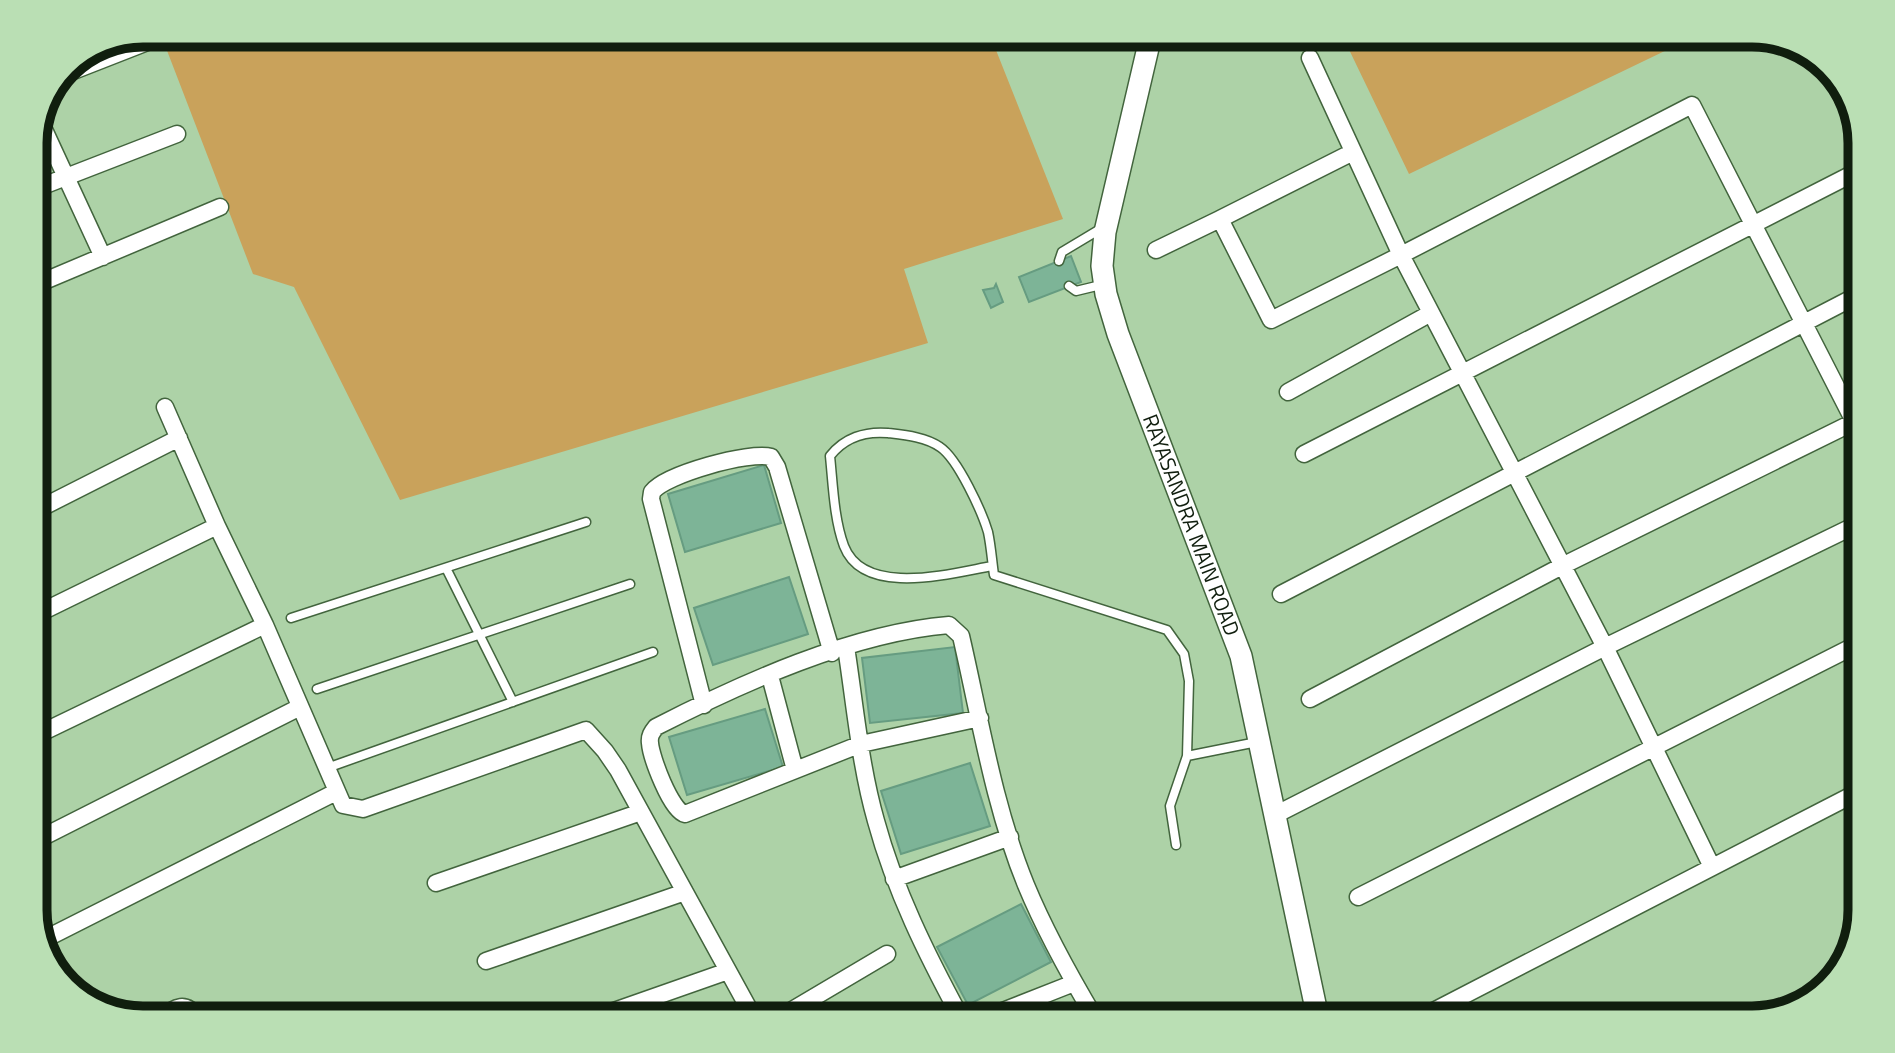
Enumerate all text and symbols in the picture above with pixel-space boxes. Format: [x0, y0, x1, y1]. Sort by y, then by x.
street label: RAYASANDRA MAIN ROAD [1135, 409, 1249, 640]

